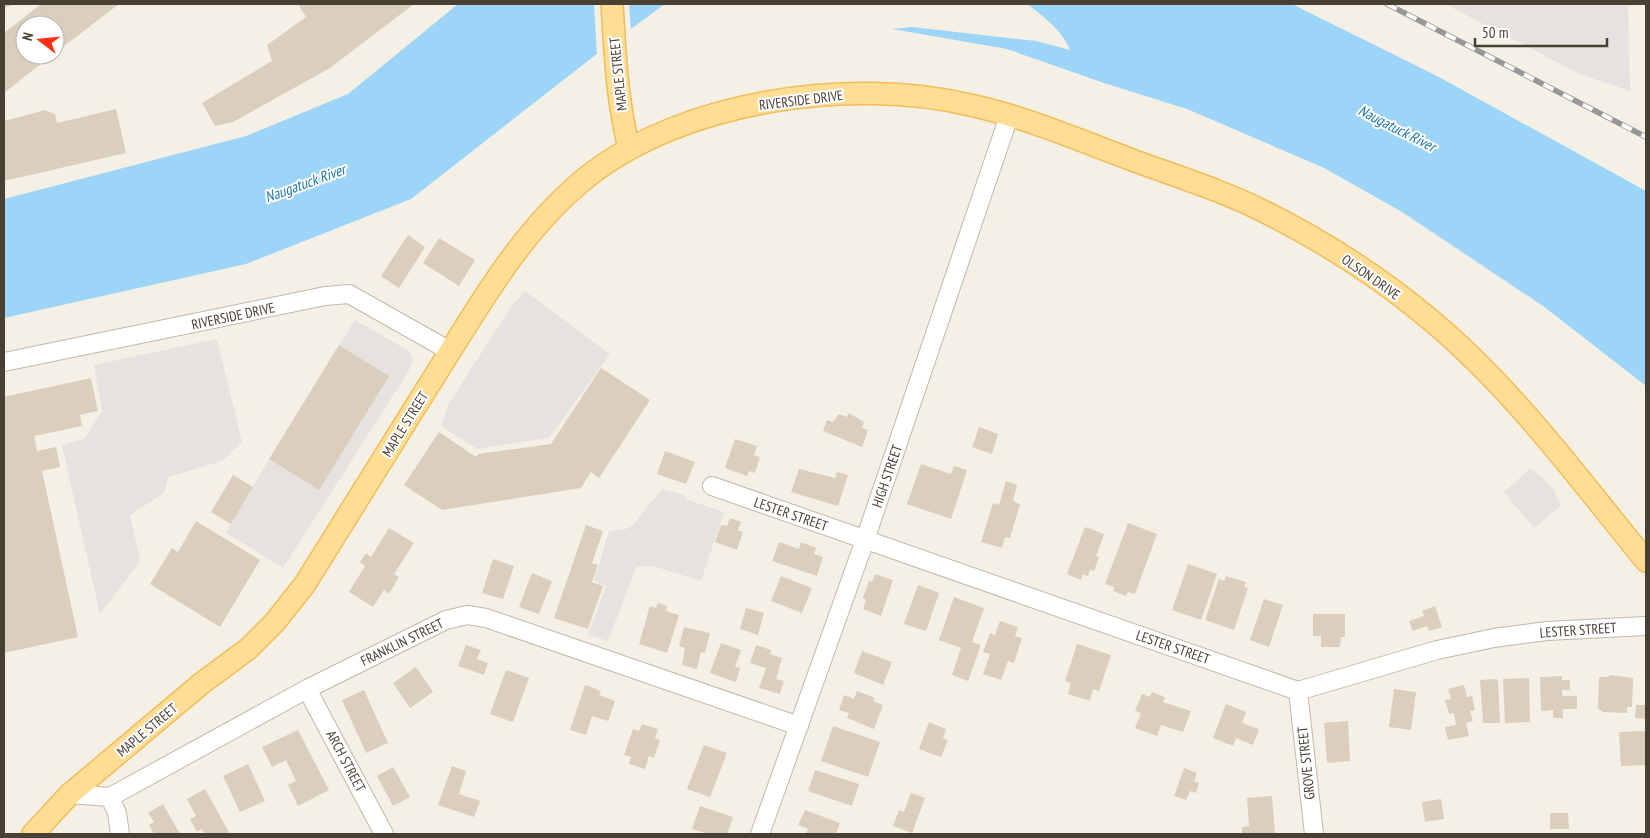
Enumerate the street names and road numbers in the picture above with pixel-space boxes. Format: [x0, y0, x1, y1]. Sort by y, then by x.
street label: MAPLE STREET [605, 36, 631, 112]
street label: RIVERSIDE DRIVE [758, 86, 844, 114]
street label: OLSON DRIVE [1338, 250, 1404, 304]
street label: RIVERSIDE DRIVE [190, 298, 276, 334]
street label: MAPLE STREET [378, 387, 433, 460]
street label: HIGH STREET [868, 441, 906, 510]
street label: LESTER STREET [752, 493, 831, 535]
street label: FRANKLIN STREET [358, 614, 447, 670]
street label: LESTER STREET [1539, 618, 1618, 642]
street label: LESTER STREET [1134, 626, 1213, 668]
street label: MAPLE STREET [113, 699, 182, 761]
street label: GROVE STREET [1293, 725, 1319, 800]
street label: ARCH STREET [322, 727, 370, 795]

